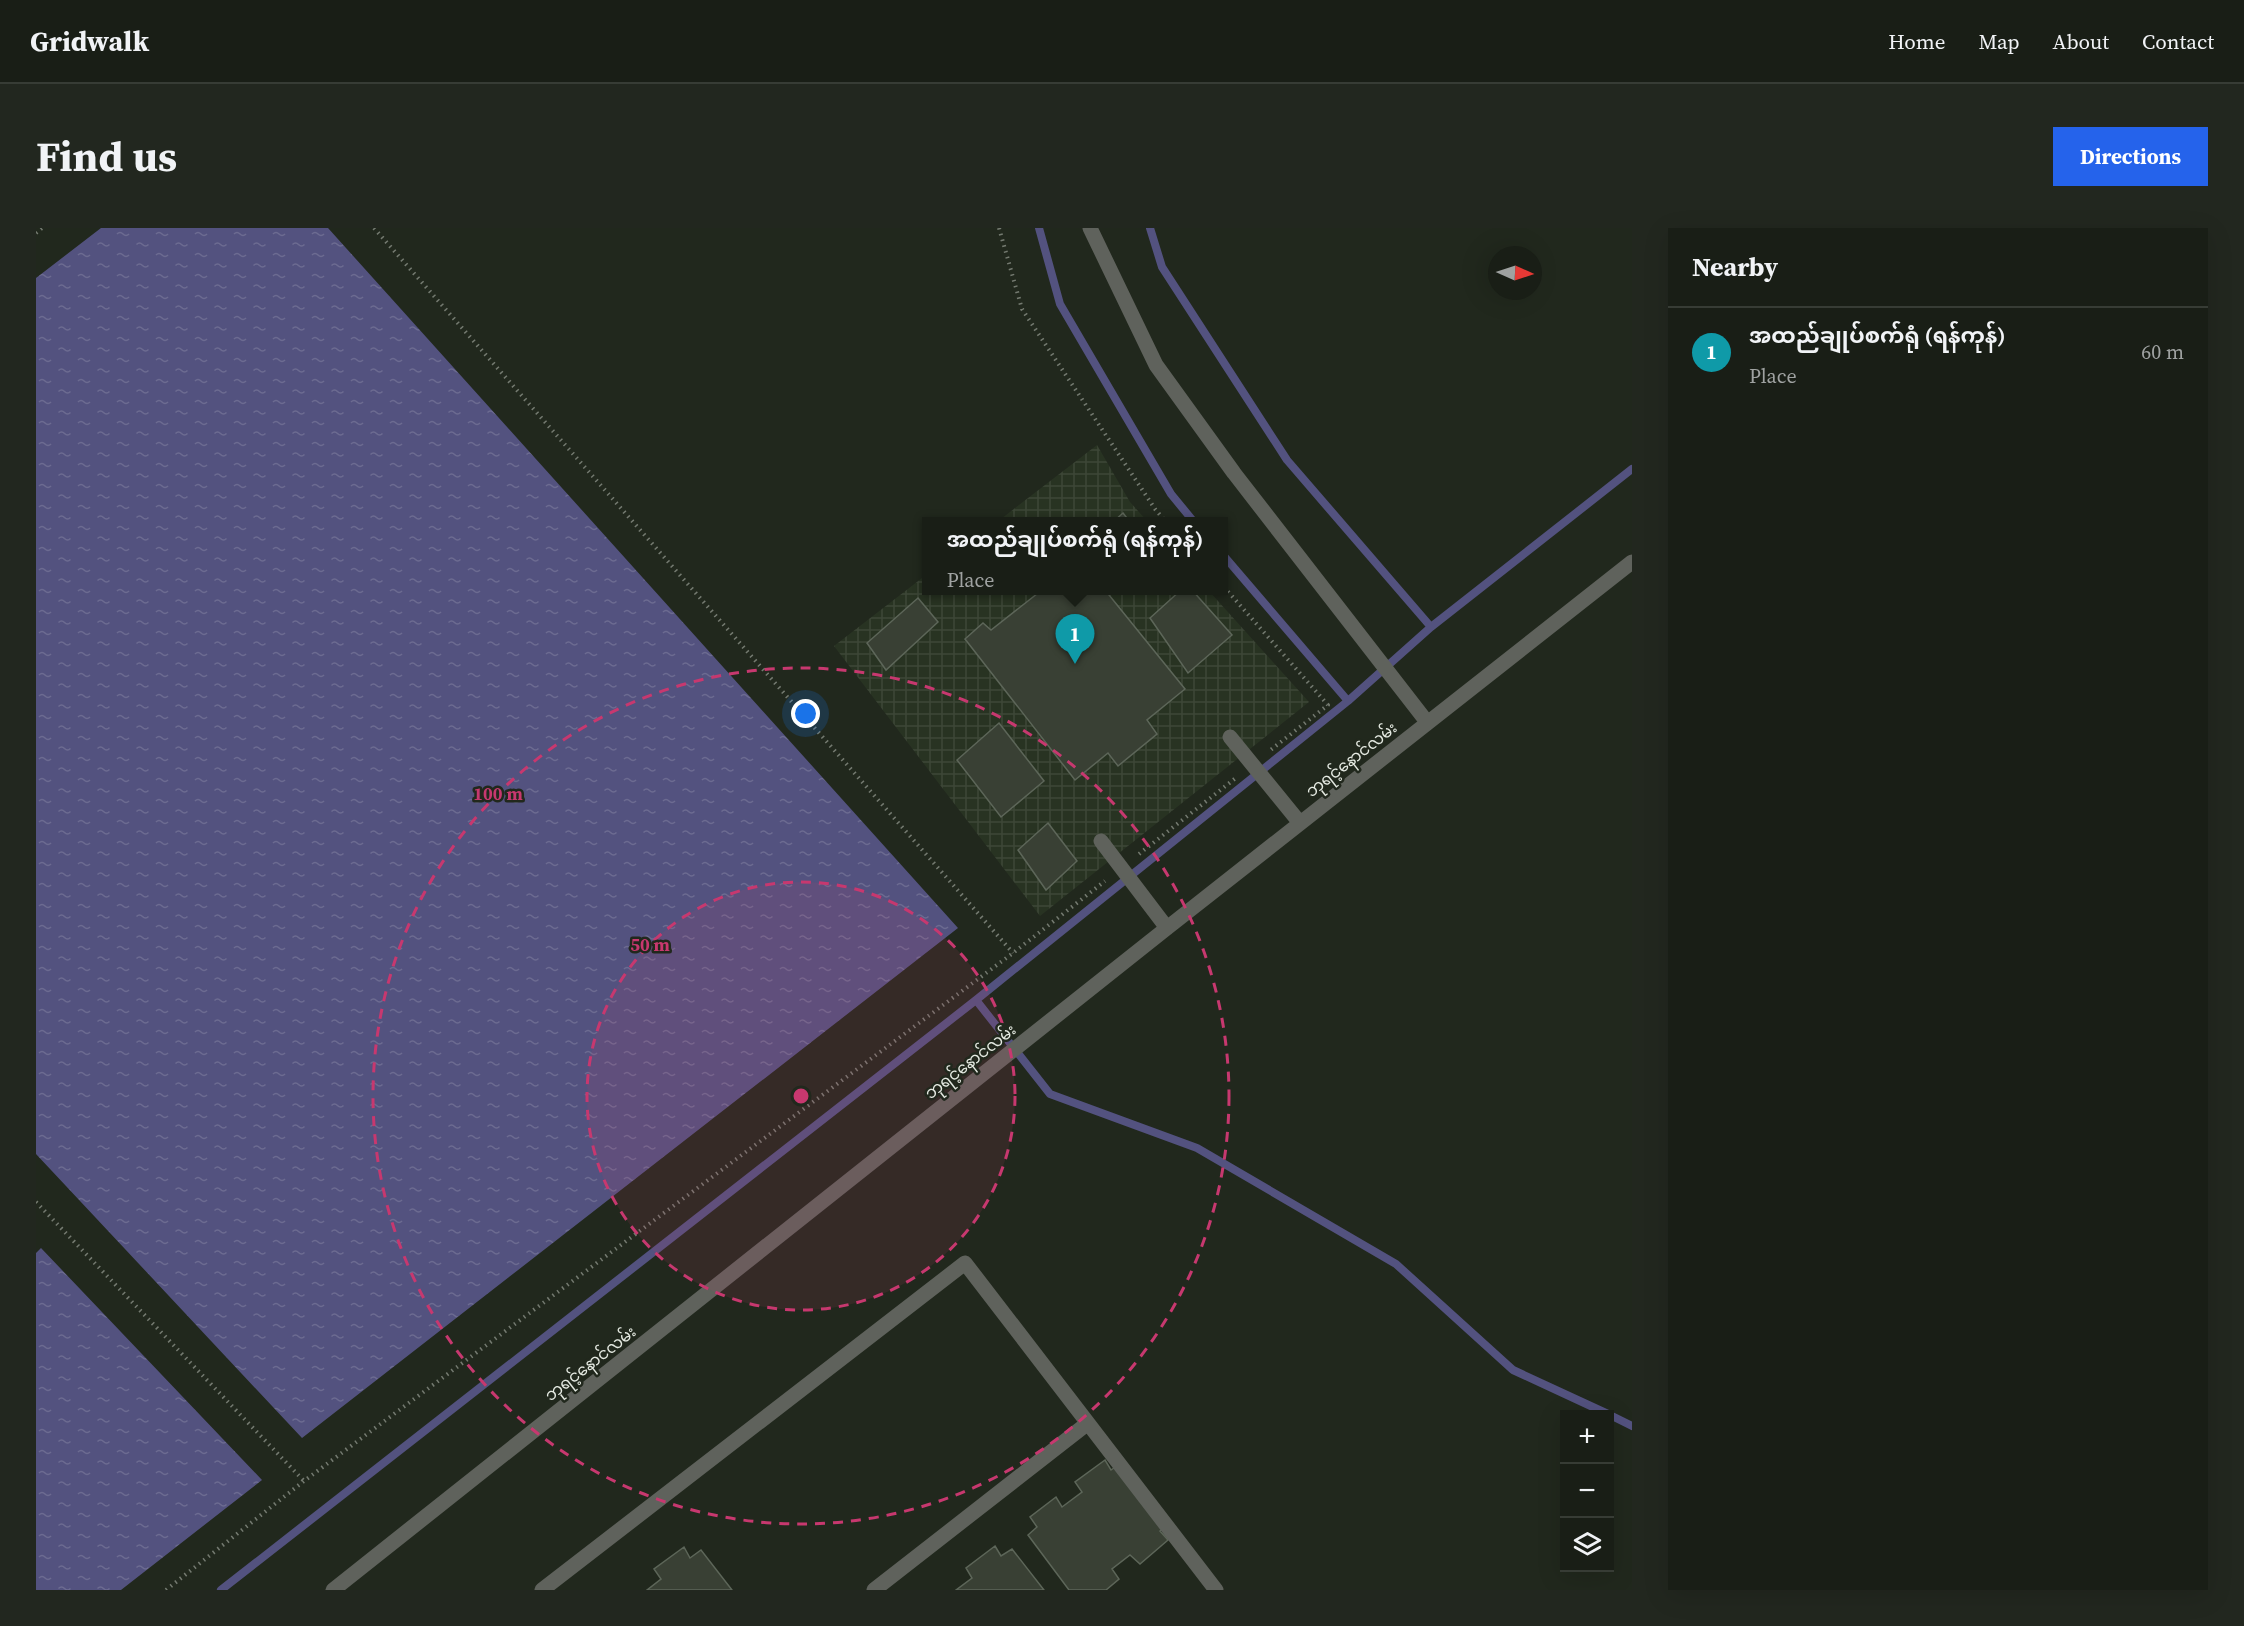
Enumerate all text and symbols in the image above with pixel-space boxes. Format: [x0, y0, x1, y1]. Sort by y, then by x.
text: Gridwalk [30, 22, 149, 60]
text: Home [1888, 27, 1946, 56]
text: Map [1979, 27, 2020, 56]
text: About [2053, 27, 2109, 56]
text: Contact [2142, 27, 2214, 56]
text: Find us [36, 127, 177, 185]
button: Directions [2053, 127, 2208, 186]
north arrow [1488, 246, 1542, 300]
text: Nearby [1692, 249, 1778, 285]
text: အထည်ချုပ်စက်ရုံ (ရန်ကုန်) [1749, 320, 2006, 350]
text: 1 [1706, 338, 1717, 366]
text: 60 m [2141, 338, 2184, 366]
text: Place [1749, 362, 1797, 390]
popup [922, 517, 1228, 595]
text: အထည်ချုပ်စက်ရုံ (ရန်ကုန်) [947, 524, 1203, 554]
text: Place [947, 566, 994, 594]
pin: 1 [1056, 614, 1094, 664]
your location [791, 699, 820, 728]
street label: ဘုရင့်နောင်လမ်း [1301, 716, 1404, 805]
text: 100 m [473, 781, 523, 806]
text: 50 m [630, 932, 670, 957]
street label: ဘုရင့်နောင်လမ်း [920, 1018, 1023, 1107]
centre of rings [791, 1086, 811, 1106]
street label: ဘုရင့်နောင်လမ်း [540, 1320, 643, 1409]
map controls [1560, 1410, 1614, 1572]
button: + [1560, 1410, 1614, 1464]
button: − [1560, 1464, 1614, 1518]
button: layers [1560, 1518, 1614, 1572]

